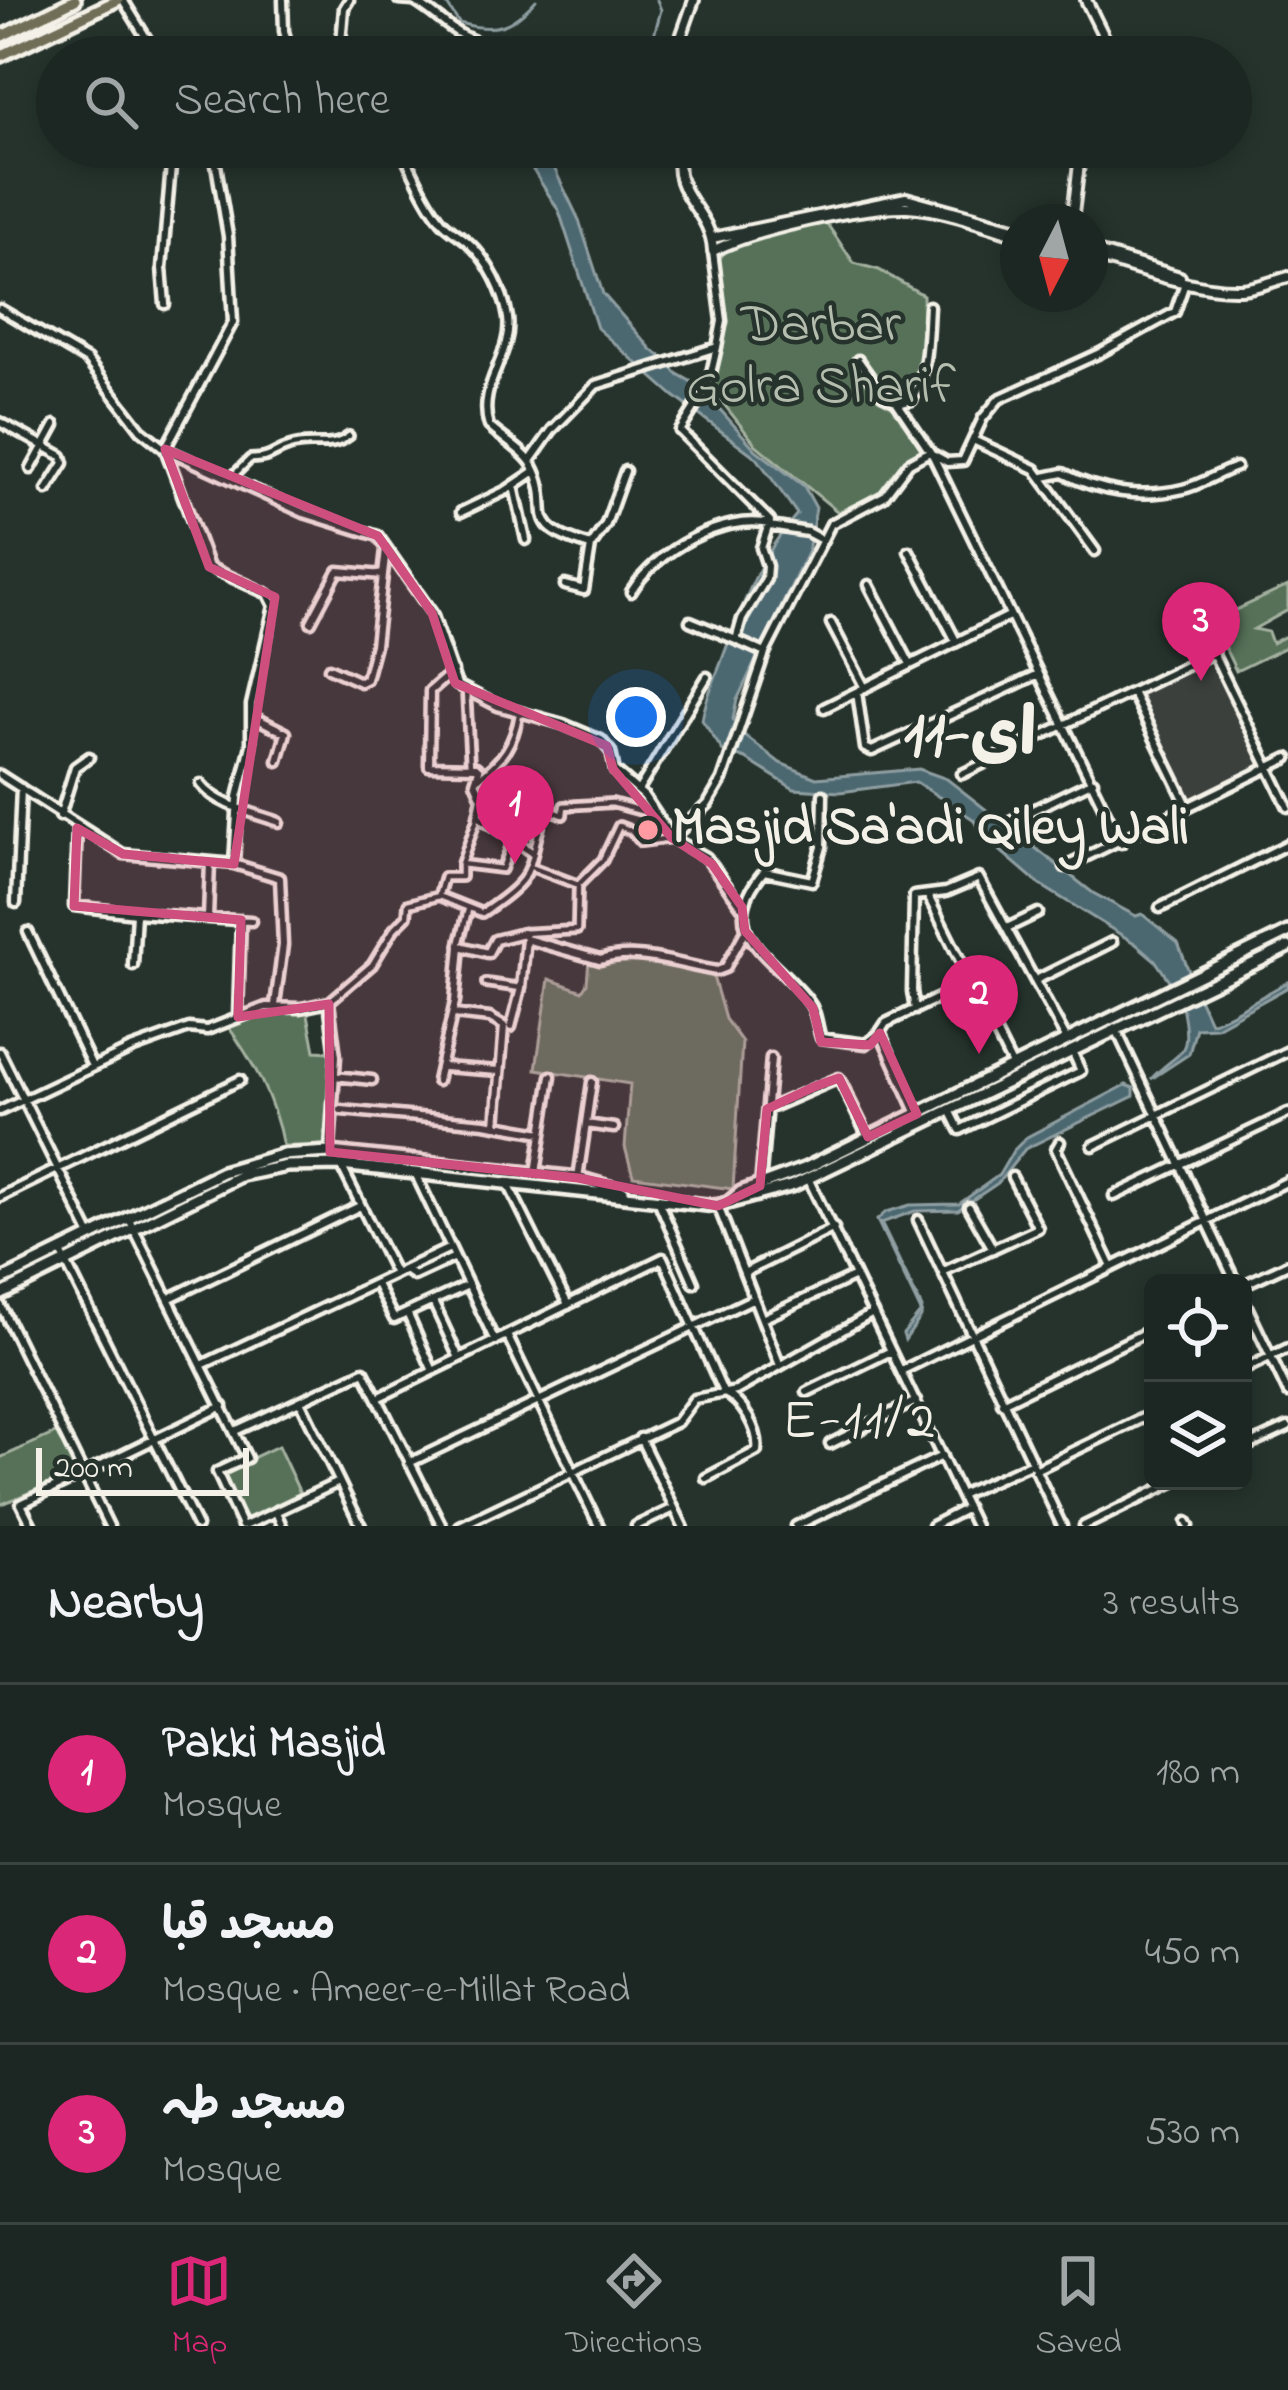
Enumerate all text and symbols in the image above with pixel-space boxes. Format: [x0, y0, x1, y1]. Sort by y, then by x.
search box [36, 36, 1252, 168]
icon: search [78, 69, 144, 135]
text: Search here [174, 69, 390, 135]
north arrow [1000, 204, 1108, 312]
park label: Darbar Golra Sharif [686, 288, 957, 428]
pin: 3 [1162, 582, 1240, 681]
your location [606, 687, 666, 747]
district label: ای-11 [904, 690, 1036, 786]
pin: 1 [476, 765, 554, 864]
place label: Masjid Sa'adi Qiley Wali [672, 791, 1189, 870]
marker: Masjid Sa'adi Qiley Wali [635, 817, 661, 843]
pin: 2 [940, 955, 1018, 1054]
map controls [1144, 1274, 1252, 1490]
button: locate [1144, 1274, 1252, 1382]
district label: E-11/2 [782, 1382, 938, 1465]
button: layers [1144, 1382, 1252, 1490]
scale bar [36, 1442, 249, 1495]
text: 200 m [54, 1445, 133, 1493]
text: Nearby [48, 1567, 204, 1642]
text: 3 results [1103, 1576, 1240, 1633]
text: Pakki Masjid [162, 1712, 385, 1778]
text: 1 [81, 1745, 93, 1802]
text: 180 m [1156, 1745, 1240, 1802]
text: Mosque [162, 1778, 282, 1835]
text: مسجد قبا [162, 1894, 335, 1960]
text: 2 [77, 1925, 97, 1982]
text: 450 m [1145, 1925, 1240, 1982]
text: Mosque · Ameer-e-Millat Road [162, 1963, 630, 2020]
text: مسجد طہ [162, 2074, 346, 2140]
text: 3 [79, 2105, 95, 2162]
text: 530 m [1145, 2105, 1240, 2162]
text: Mosque [162, 2143, 282, 2200]
tab: Map [166, 2248, 232, 2368]
tab: Directions [565, 2248, 703, 2368]
tab: Saved [1035, 2248, 1122, 2368]

